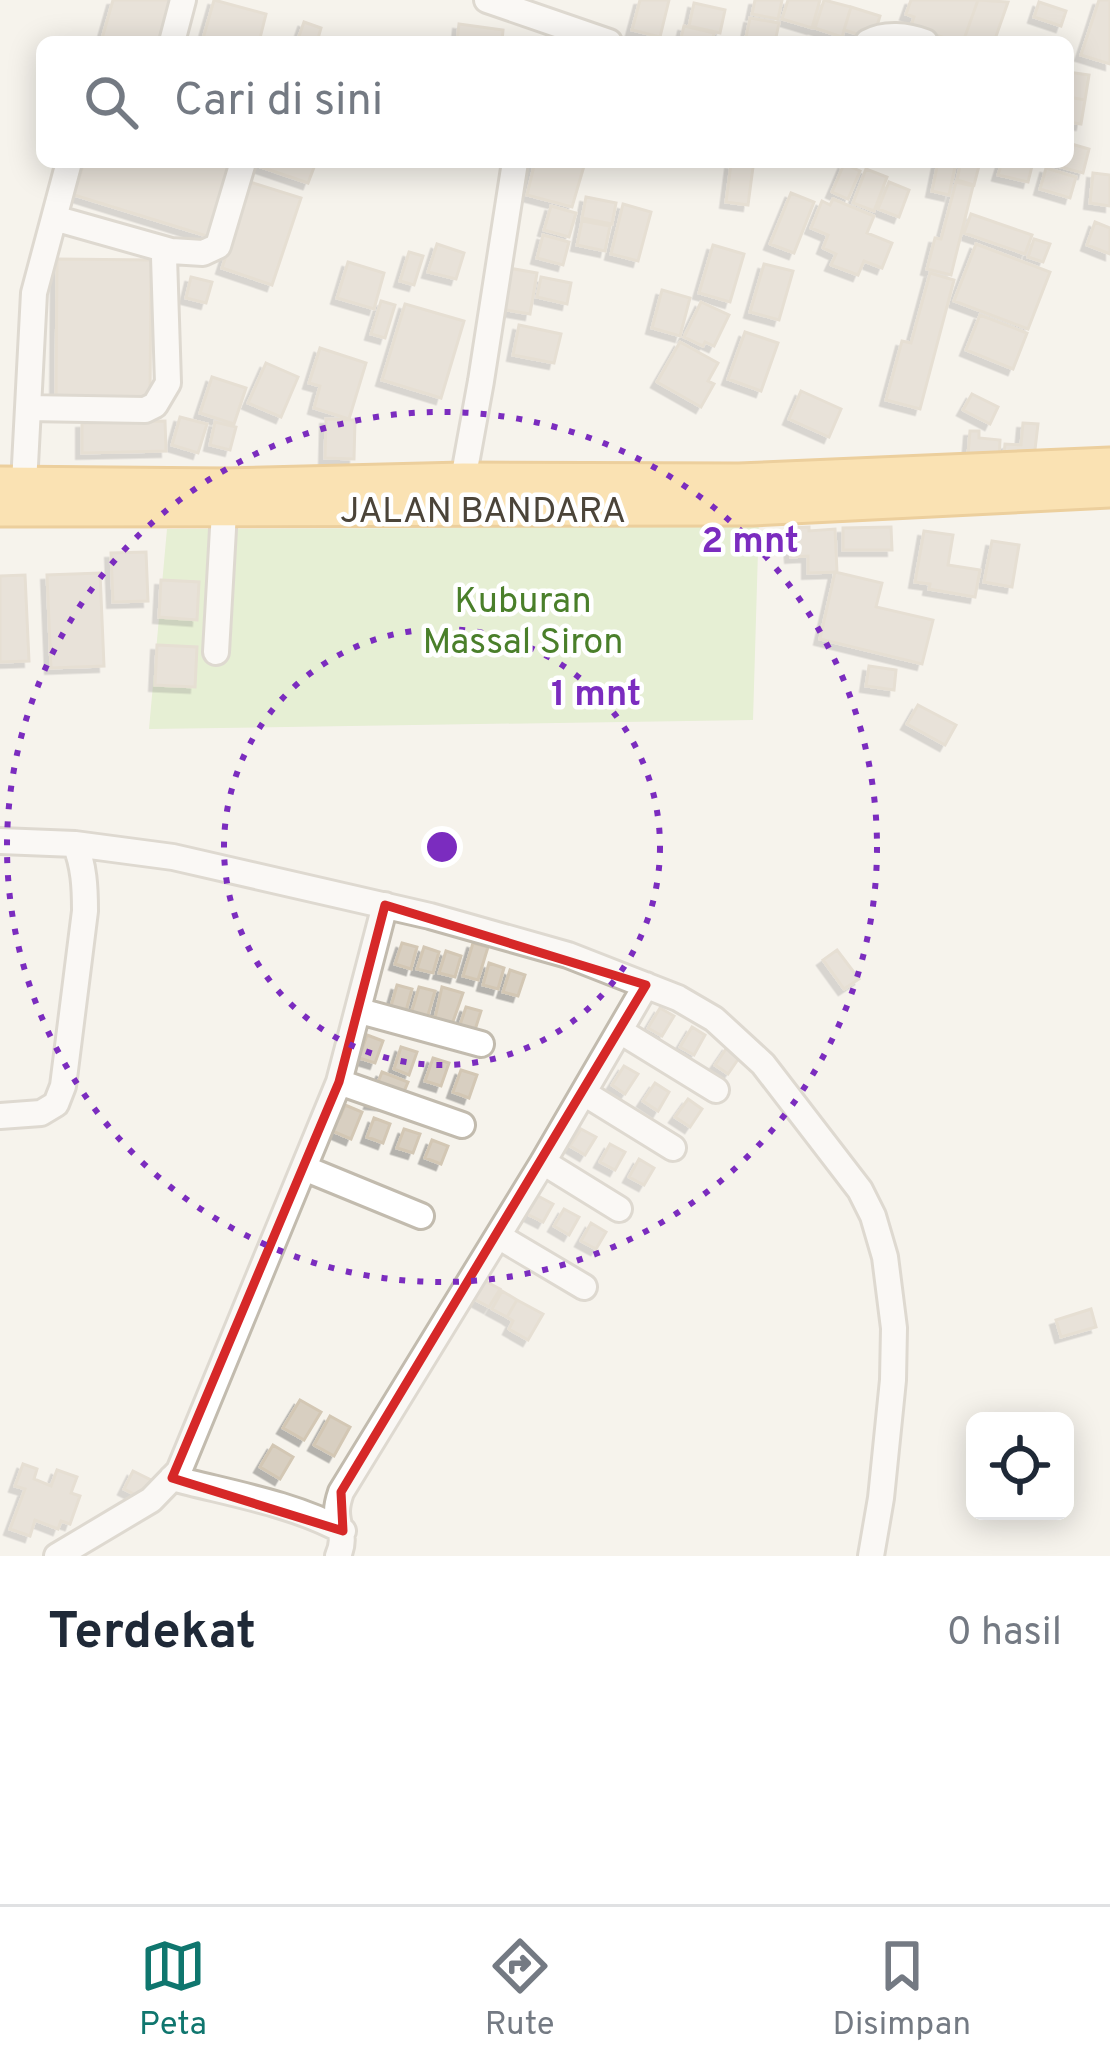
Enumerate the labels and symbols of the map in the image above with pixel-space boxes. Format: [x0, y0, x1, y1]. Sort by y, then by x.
street label: JALAN BANDARA [340, 490, 626, 536]
text: 2 mnt [701, 520, 799, 566]
park label: Kuburan Massal Siron [422, 580, 624, 667]
text: 1 mnt [551, 673, 641, 719]
centre of rings [421, 826, 463, 868]

